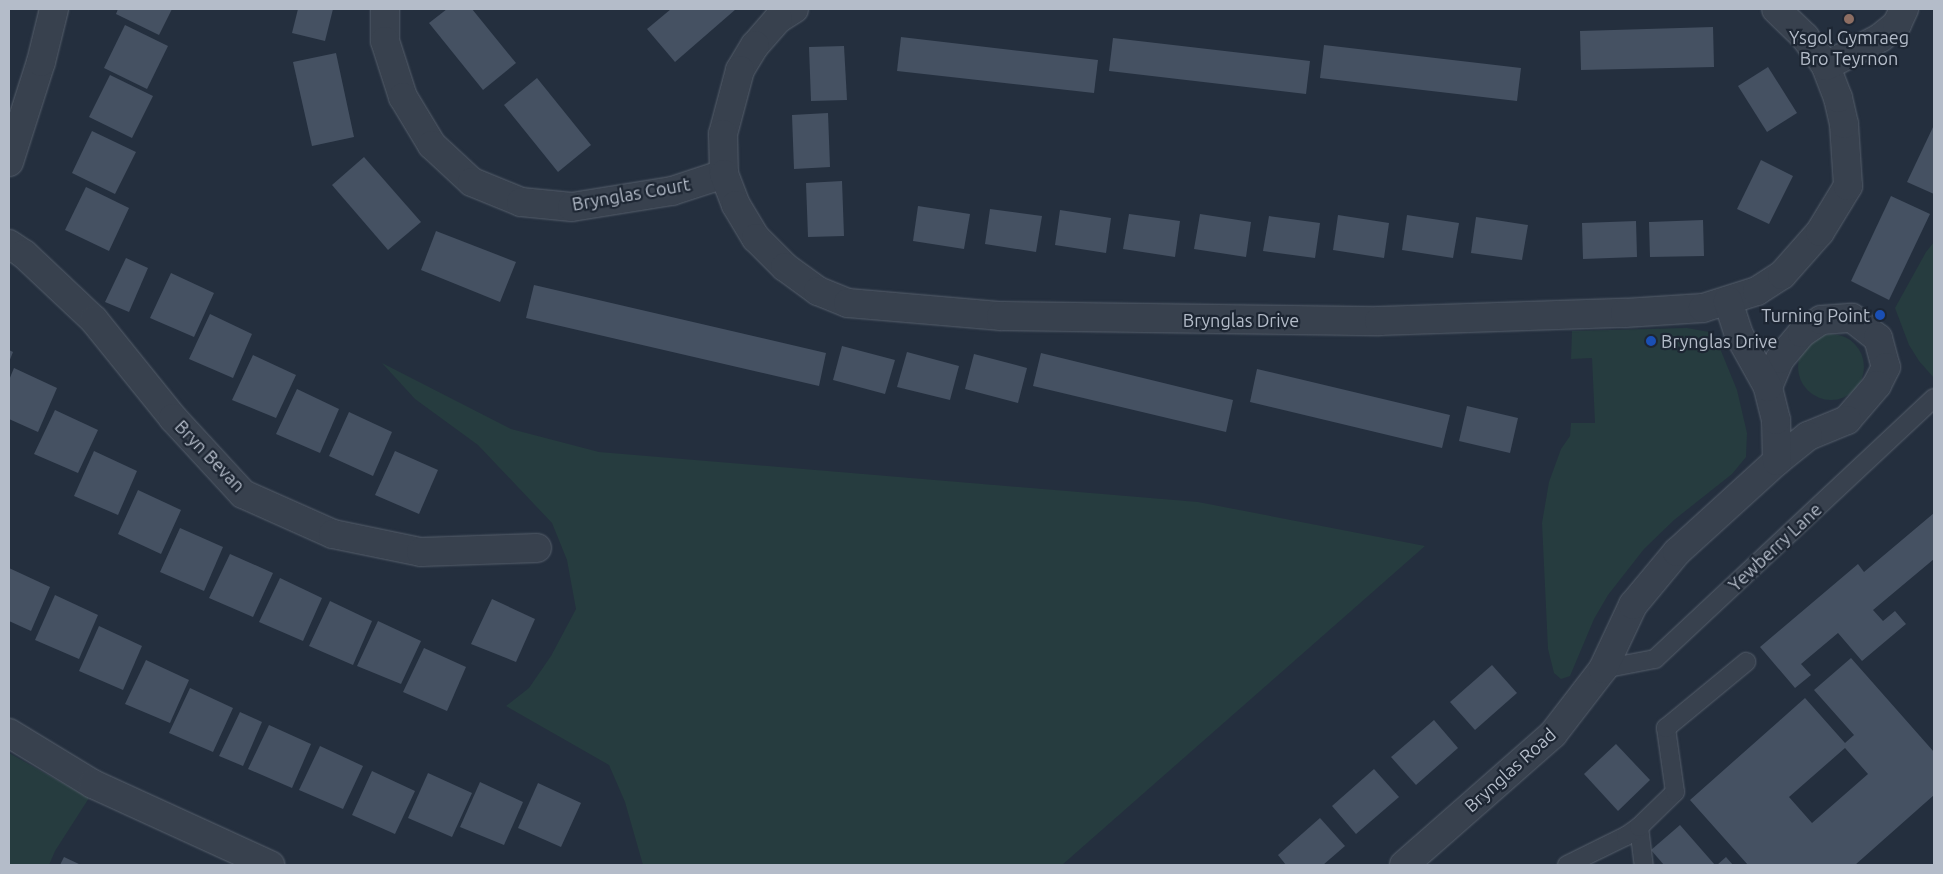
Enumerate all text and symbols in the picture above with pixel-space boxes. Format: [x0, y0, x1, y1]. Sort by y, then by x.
marker: Ysgol Gymraeg Bro Teyrnon [1843, 13, 1855, 25]
place label: Ysgol Gymraeg Bro Teyrnon [1789, 27, 1909, 70]
street label: Brynglas Court [570, 173, 692, 215]
place label: Turning Point [1761, 304, 1870, 326]
street label: Brynglas Drive [1183, 309, 1299, 331]
marker: Turning Point [1874, 309, 1886, 321]
place label: Brynglas Drive [1661, 330, 1777, 352]
marker: Brynglas Drive [1645, 335, 1657, 347]
street label: Bryn Bevan [170, 416, 250, 496]
street label: Yewberry Lane [1724, 498, 1826, 596]
street label: Brynglas Road [1460, 723, 1560, 817]

